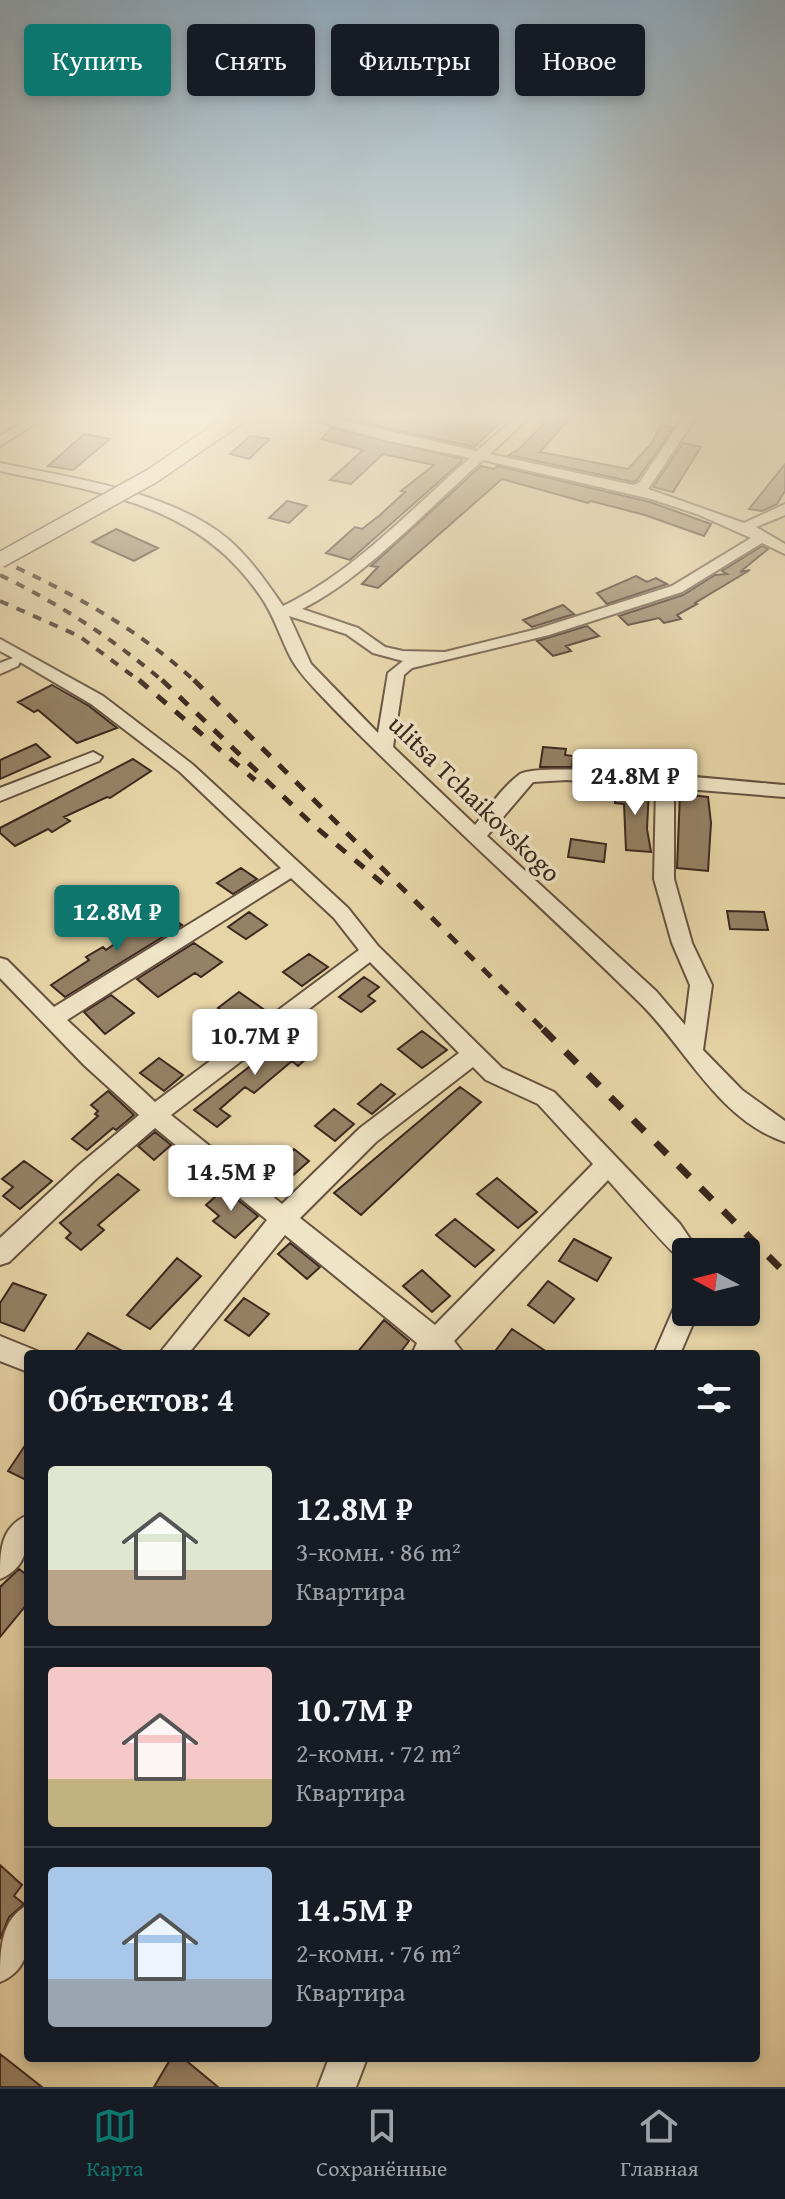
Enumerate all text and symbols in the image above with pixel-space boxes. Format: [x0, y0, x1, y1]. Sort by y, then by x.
chip: Купить [24, 24, 171, 96]
chip: Снять [187, 24, 315, 96]
chip: Фильтры [331, 24, 499, 96]
chip: Новое [515, 24, 645, 96]
street label: ulitsa Tchaikovskogo [380, 705, 570, 891]
pin: 24.8M ₽ [561, 749, 709, 817]
text: 24.8M ₽ [590, 755, 680, 794]
pin: 12.8M ₽ [43, 885, 191, 953]
text: 12.8M ₽ [72, 891, 162, 930]
pin: 10.7M ₽ [181, 1009, 329, 1077]
text: 10.7M ₽ [210, 1015, 300, 1054]
pin: 14.5M ₽ [157, 1145, 305, 1213]
text: 14.5M ₽ [186, 1151, 276, 1190]
north arrow [672, 1238, 760, 1326]
map controls [672, 1238, 760, 1326]
text: Объектов: 4 [48, 1374, 234, 1423]
icon: filters [692, 1376, 736, 1420]
text: 12.8M ₽ [296, 1483, 413, 1532]
icon: home [112, 1498, 208, 1594]
text: 3-комн. · 86 m² [296, 1532, 461, 1571]
text: Квартира [296, 1571, 405, 1610]
text: 10.7M ₽ [296, 1684, 413, 1733]
icon: home [112, 1699, 208, 1795]
text: 2-комн. · 72 m² [296, 1733, 461, 1772]
text: Квартира [296, 1772, 405, 1811]
text: 14.5M ₽ [296, 1884, 413, 1933]
icon: home [112, 1899, 208, 1995]
text: 2-комн. · 76 m² [296, 1933, 461, 1972]
text: Квартира [296, 1972, 405, 2011]
tab: Карта [86, 2104, 143, 2184]
tab: Сохранённые [316, 2104, 447, 2184]
tab: Главная [620, 2104, 699, 2184]

